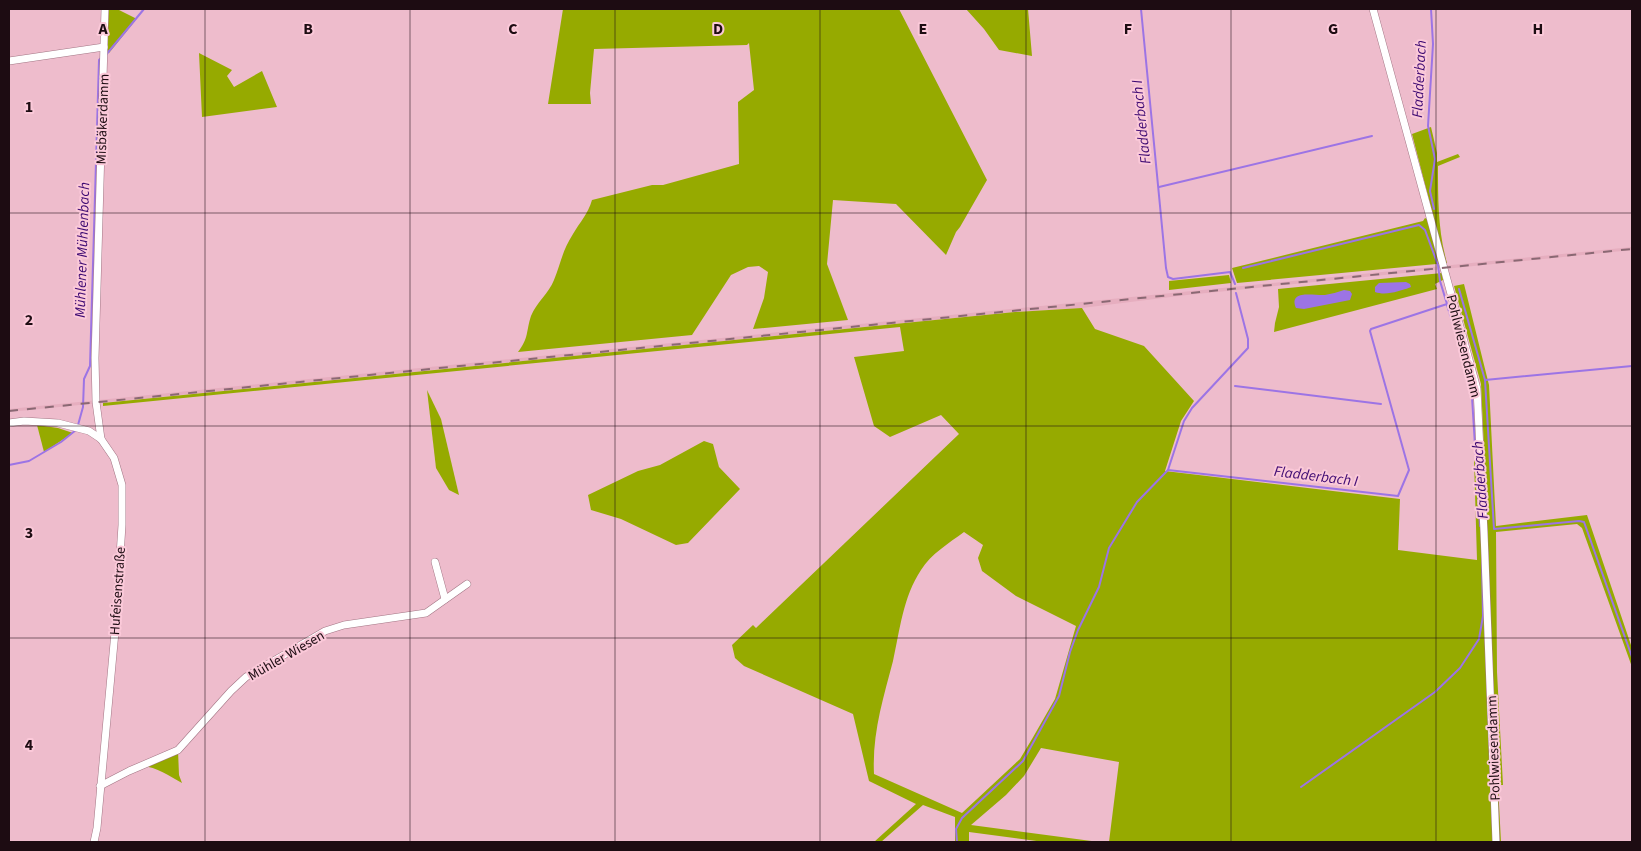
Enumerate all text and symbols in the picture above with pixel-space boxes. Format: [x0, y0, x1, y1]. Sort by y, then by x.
text: A [97, 18, 108, 40]
text: B [303, 18, 313, 40]
text: C [508, 18, 518, 40]
text: D [713, 18, 723, 40]
text: E [919, 18, 927, 40]
text: F [1124, 18, 1132, 40]
text: G [1328, 18, 1338, 40]
text: H [1533, 18, 1543, 40]
water label: Fladderbach [1407, 40, 1432, 118]
street label: Misbäkerdamm [91, 73, 115, 165]
water label: Fladderbach I [1127, 79, 1156, 165]
text: 1 [25, 96, 33, 118]
water label: Mühlener Mühlenbach [70, 182, 95, 318]
street label: Pohlwiesendamm [1441, 293, 1485, 400]
text: 2 [25, 309, 33, 331]
water label: Fladderbach [1467, 440, 1494, 519]
water label: Fladderbach I [1273, 461, 1359, 492]
text: 3 [25, 522, 33, 544]
street label: Hufeisenstraße [105, 546, 131, 636]
street label: Mühler Wiesen [244, 626, 329, 686]
street label: Pohlwiesendamm [1482, 695, 1506, 801]
text: 4 [25, 734, 34, 756]

